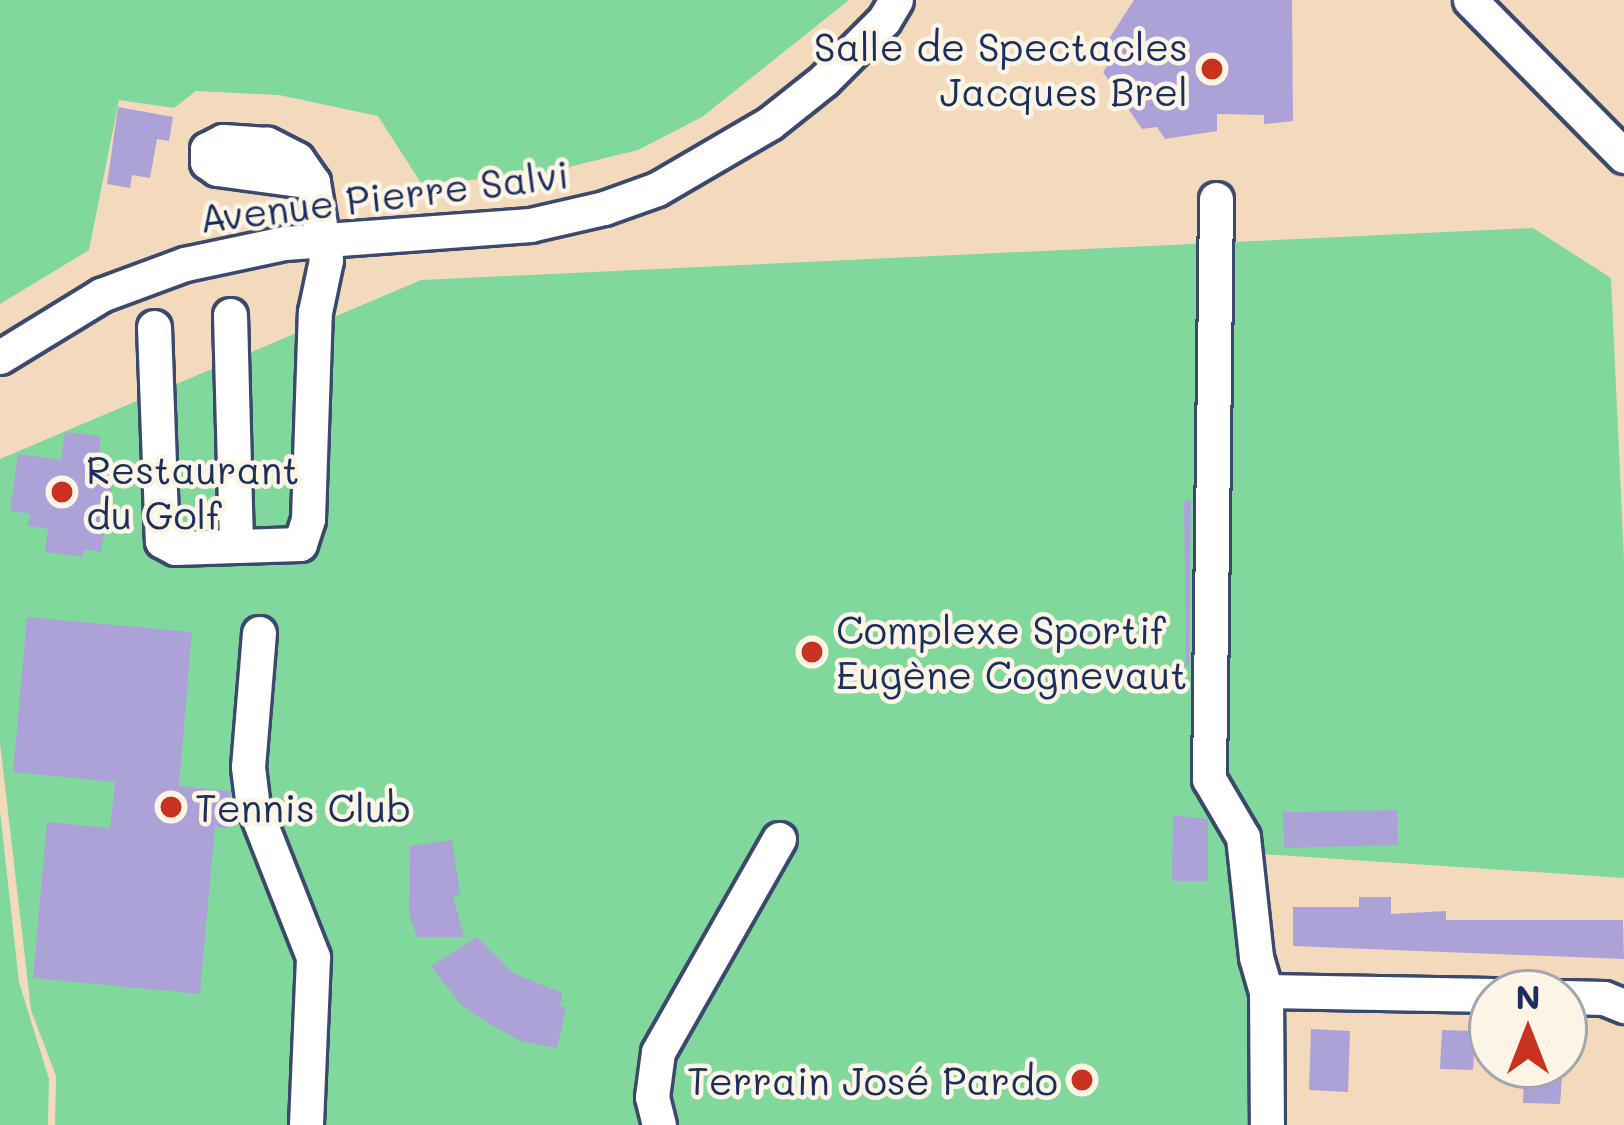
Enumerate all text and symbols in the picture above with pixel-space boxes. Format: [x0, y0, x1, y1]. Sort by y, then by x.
place label: Salle de Spectacles Jacques Brel [814, 24, 1188, 115]
marker: Salle de Spectacles Jacques Brel [1199, 56, 1225, 82]
street label: Avenue Pierre Salvi [197, 150, 571, 242]
place label: Restaurant du Golf [86, 447, 300, 538]
marker: Restaurant du Golf [49, 479, 75, 505]
place label: Complexe Sportif Eugène Cognevaut [836, 607, 1187, 698]
marker: Complexe Sportif Eugène Cognevaut [799, 639, 825, 665]
place label: Tennis Club [195, 784, 411, 830]
marker: Tennis Club [158, 794, 184, 820]
north arrow [1468, 969, 1588, 1089]
text: N [1515, 974, 1541, 1017]
place label: Terrain José Pardo [687, 1057, 1058, 1103]
marker: Terrain José Pardo [1069, 1067, 1095, 1093]

